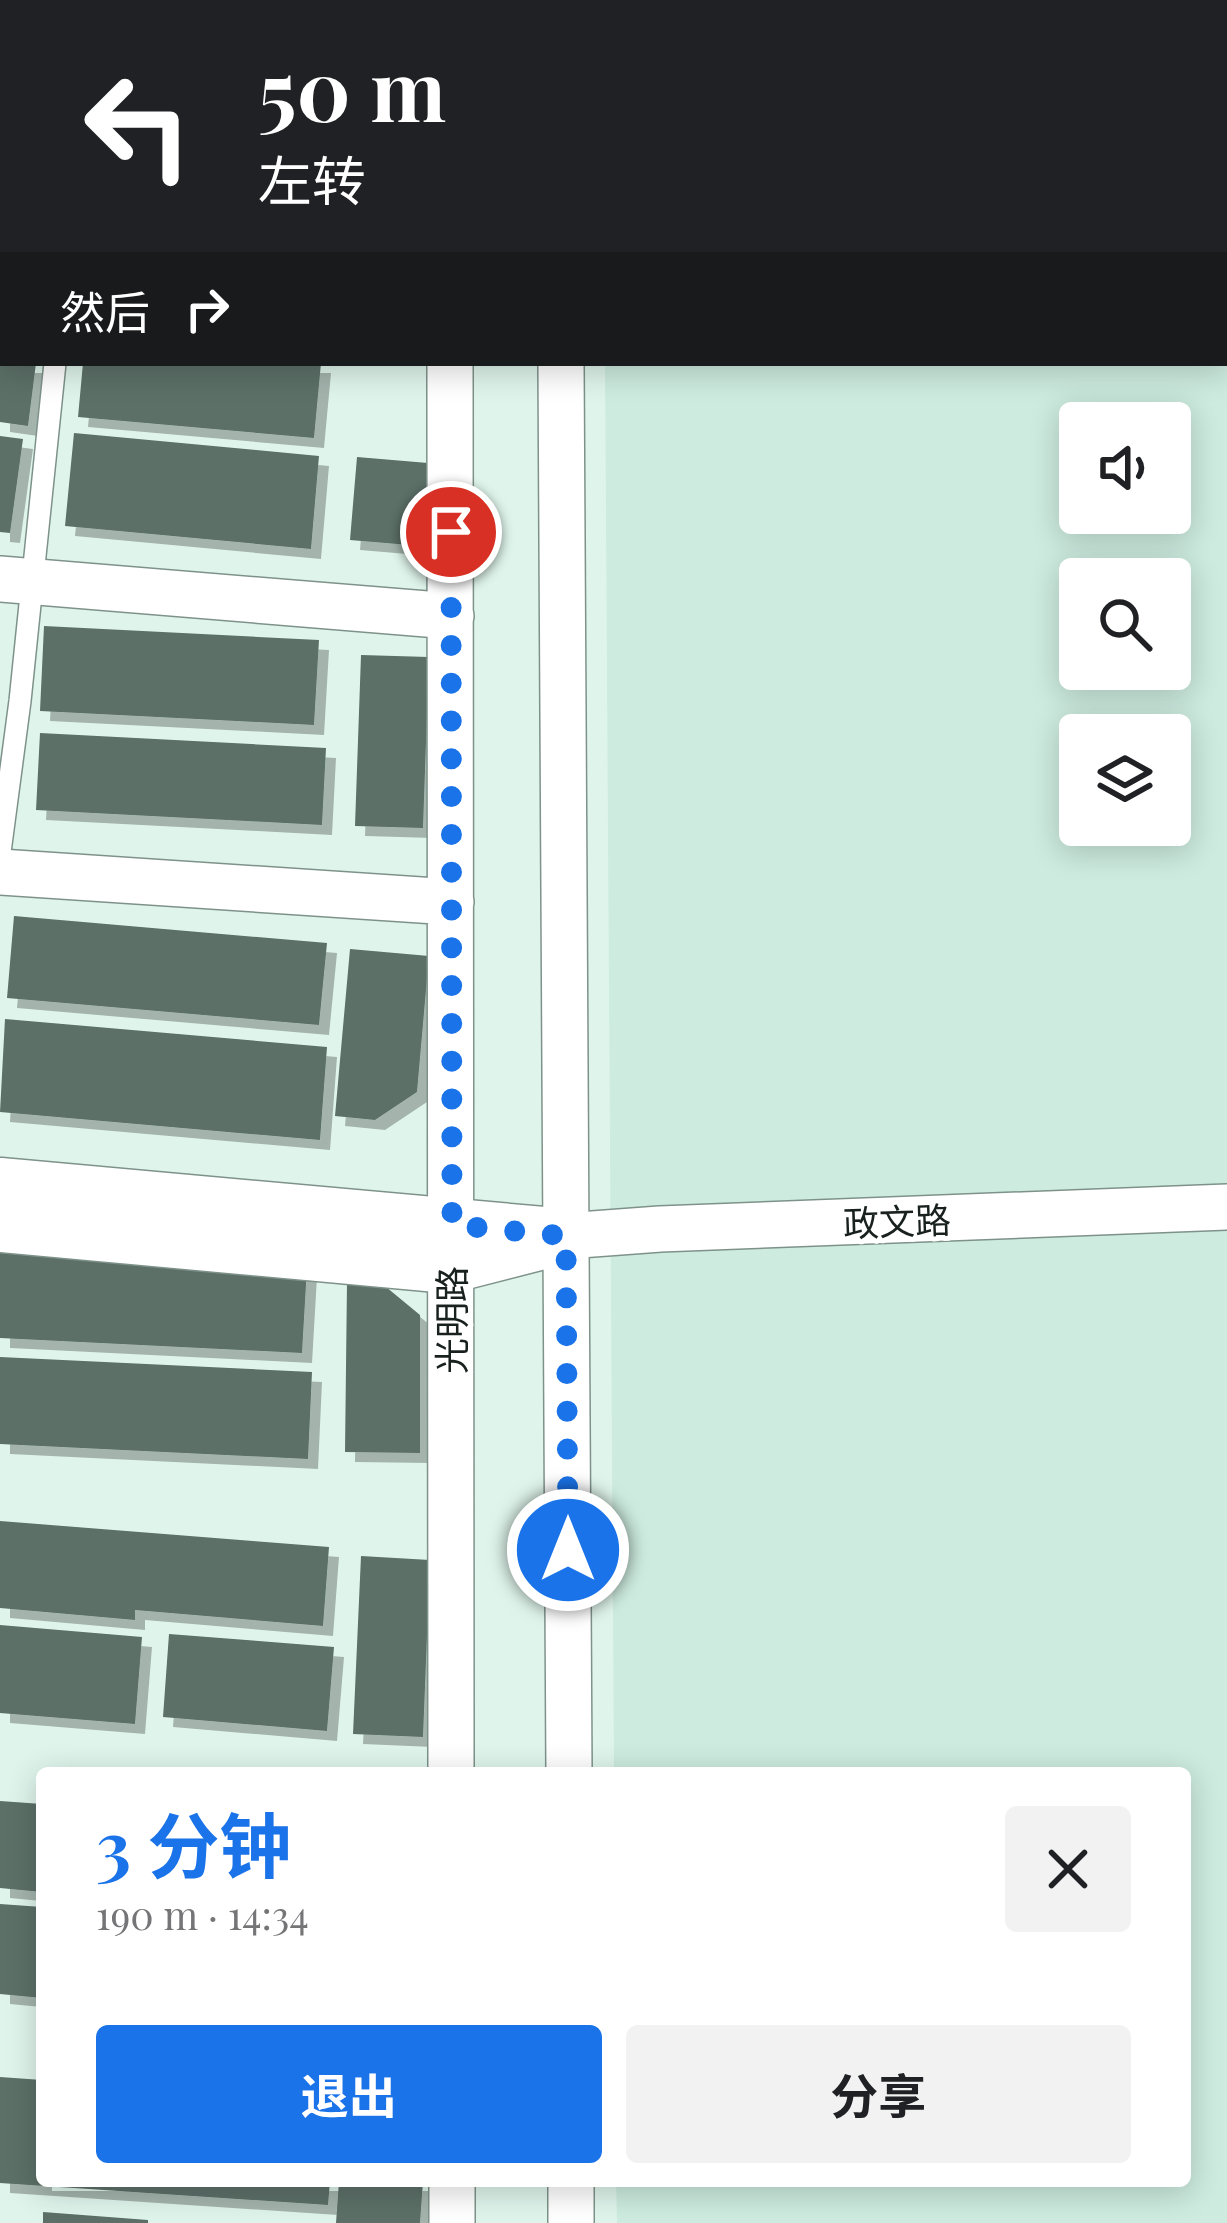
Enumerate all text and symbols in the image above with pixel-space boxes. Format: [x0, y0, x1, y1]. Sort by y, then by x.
text: 50 m [258, 31, 446, 143]
icon: left [60, 48, 216, 204]
text: 左转 [258, 143, 366, 215]
icon: right [174, 276, 240, 342]
text: 然后 [60, 280, 150, 340]
map controls [1059, 402, 1191, 846]
button: sound [1059, 402, 1191, 534]
pin [400, 481, 502, 583]
icon: arrive [418, 499, 484, 565]
button: search [1059, 558, 1191, 690]
button: layers [1059, 714, 1191, 846]
street label: 政文路 [842, 1194, 952, 1246]
street label: 光明路 [426, 1266, 474, 1374]
position arrow [505, 1487, 631, 1613]
text: 3 分钟 [96, 1795, 291, 1891]
button: close [1005, 1806, 1131, 1932]
text: 190 m · 14:34 [96, 1888, 309, 1940]
button: 退出 [96, 2025, 602, 2163]
button: 分享 [626, 2025, 1131, 2163]

